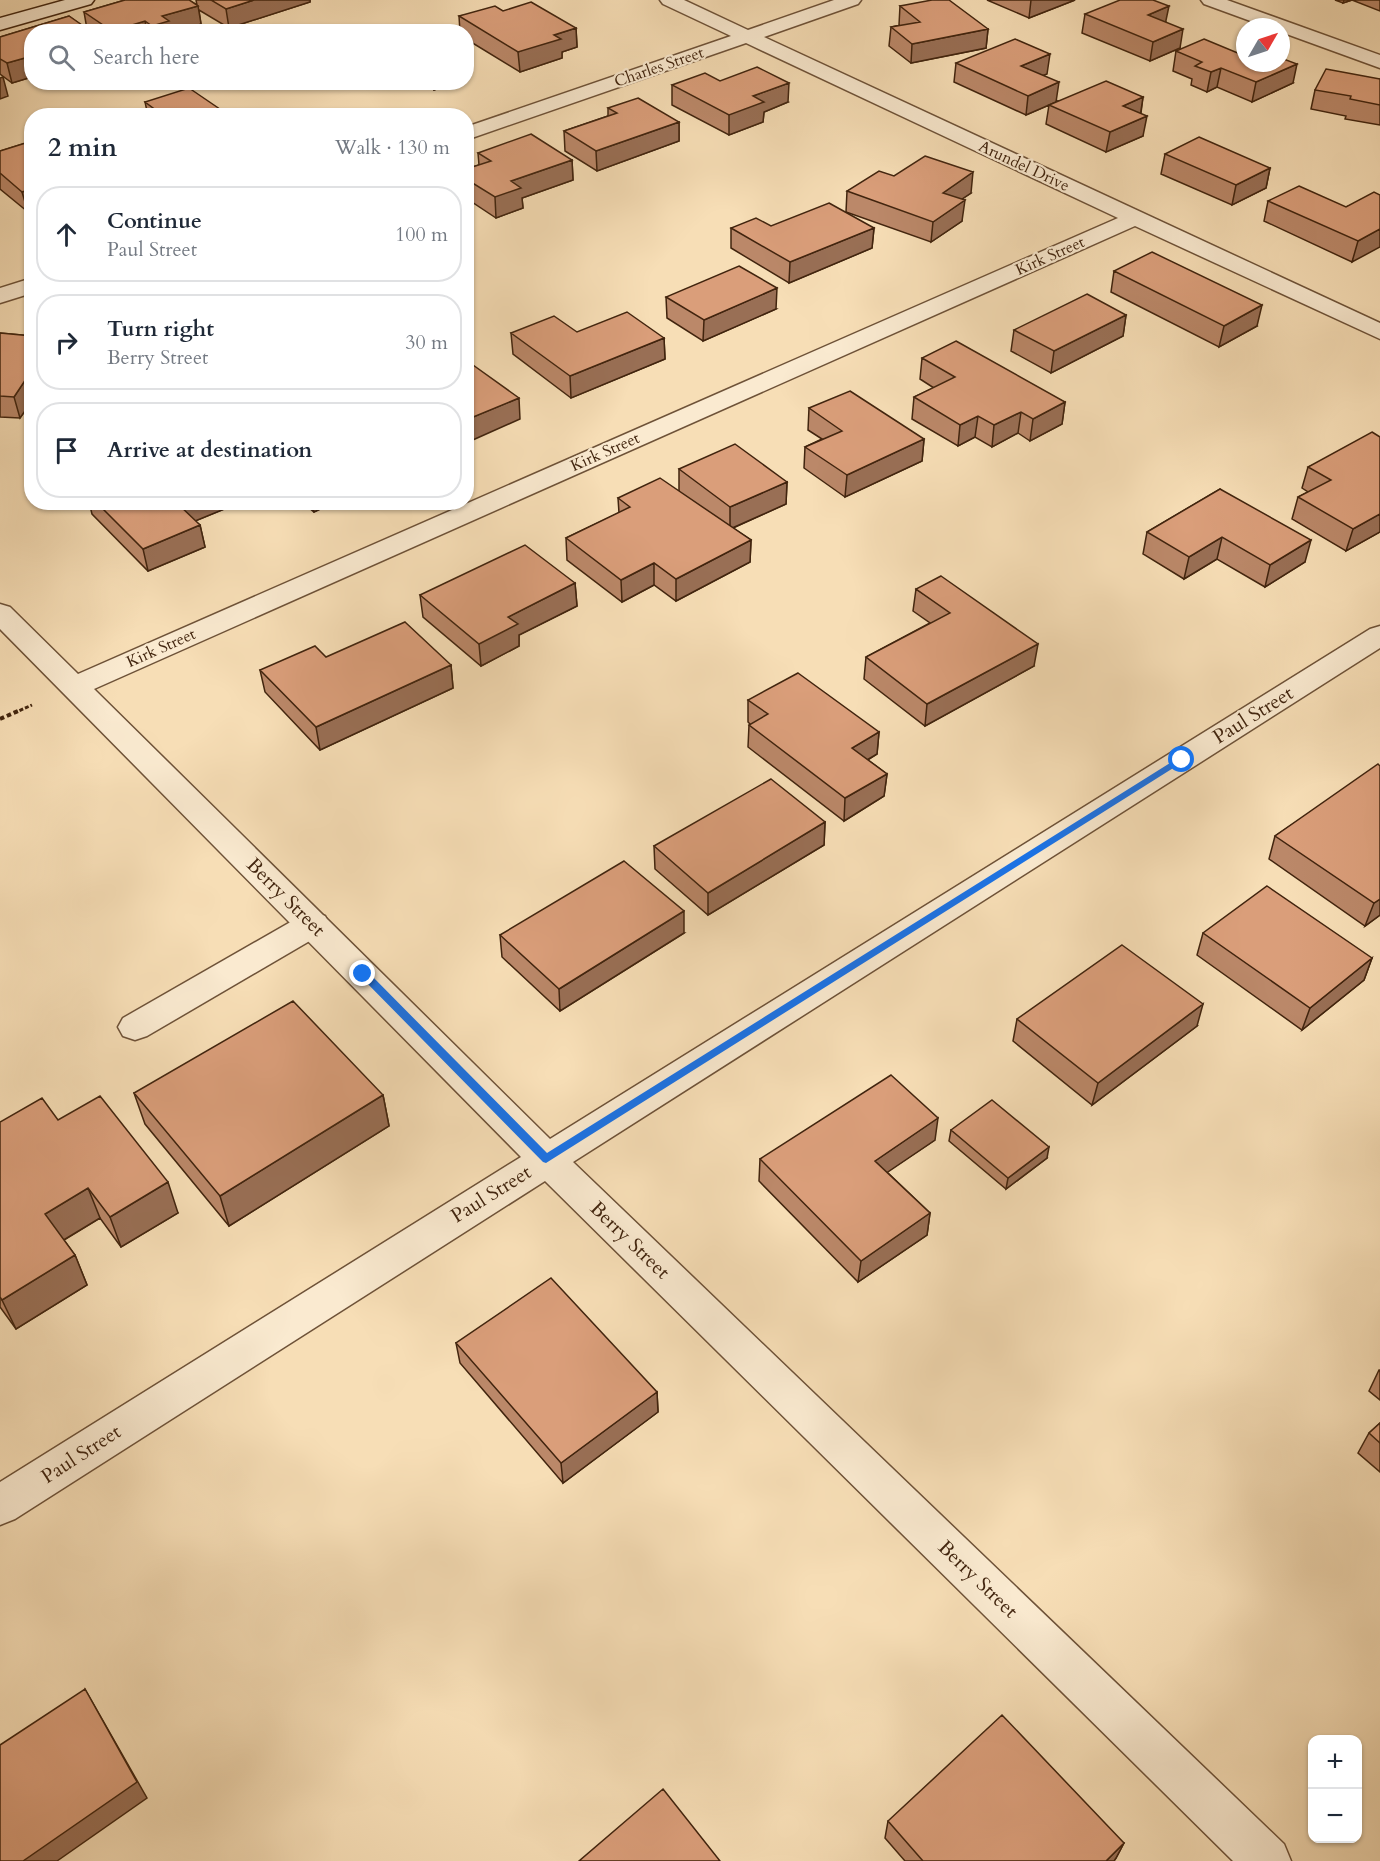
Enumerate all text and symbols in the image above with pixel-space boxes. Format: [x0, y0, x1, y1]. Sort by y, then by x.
north arrow [1236, 18, 1290, 72]
search box [24, 24, 474, 90]
icon: search [45, 41, 78, 74]
street label: Charles Street [611, 41, 707, 93]
text: Search here [93, 42, 200, 72]
text: 2 min [48, 130, 117, 165]
text: Walk · 130 m [335, 134, 450, 161]
street label: Arundel Drive [975, 135, 1073, 197]
text: Continue [107, 206, 202, 236]
icon: ahead [50, 218, 83, 251]
text: 100 m [395, 221, 448, 248]
street label: Kirk Street [1012, 231, 1088, 281]
text: Paul Street [107, 236, 197, 263]
text: Turn right [107, 314, 214, 344]
icon: right [50, 326, 83, 359]
text: 30 m [405, 329, 448, 356]
text: Berry Street [107, 344, 208, 371]
street label: Kirk Street [567, 427, 643, 477]
icon: arrive [50, 434, 83, 467]
text: Arrive at destination [107, 435, 312, 465]
street label: Kirk Street [123, 623, 199, 673]
street label: Paul Street [1208, 679, 1299, 750]
route start [1168, 746, 1194, 772]
street label: Berry Street [241, 852, 332, 943]
route end [349, 960, 375, 986]
street label: Paul Street [446, 1158, 537, 1229]
street label: Berry Street [584, 1195, 676, 1285]
street label: Paul Street [36, 1418, 127, 1490]
street label: Berry Street [932, 1534, 1024, 1624]
map controls [1308, 1735, 1362, 1843]
button: + [1308, 1735, 1362, 1789]
button: − [1308, 1789, 1362, 1843]

